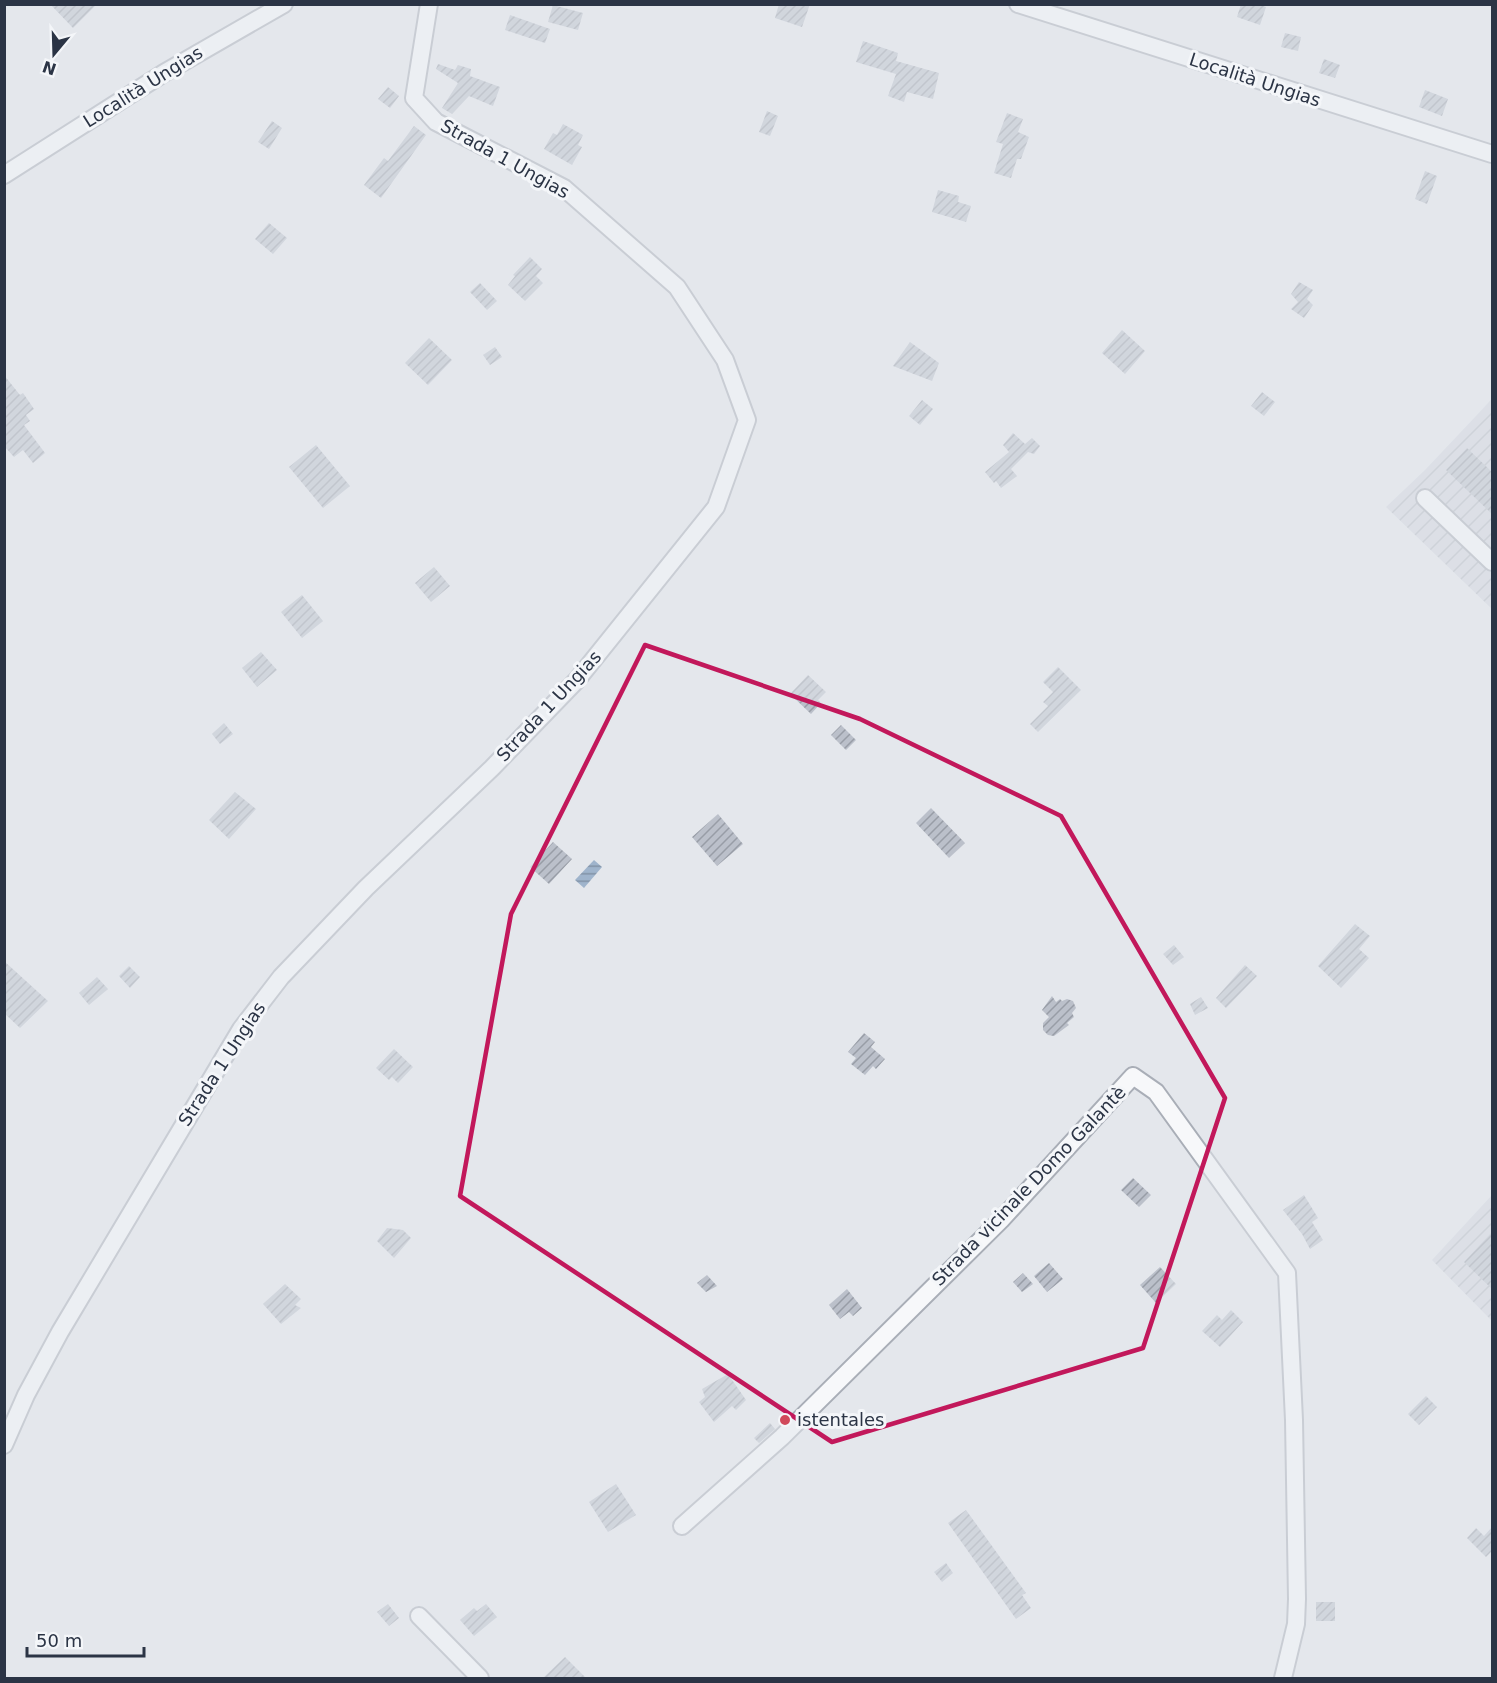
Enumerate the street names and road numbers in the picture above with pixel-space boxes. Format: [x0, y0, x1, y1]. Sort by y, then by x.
street label: Località Ungias [79, 41, 206, 132]
street label: Località Ungias [1187, 48, 1323, 111]
street label: Strada 1 Ungias [437, 115, 573, 203]
street label: Strada 1 Ungias [492, 646, 605, 765]
street label: Strada 1 Ungias [174, 998, 270, 1130]
street label: Strada vicinale Domo Galantè [927, 1081, 1130, 1290]

